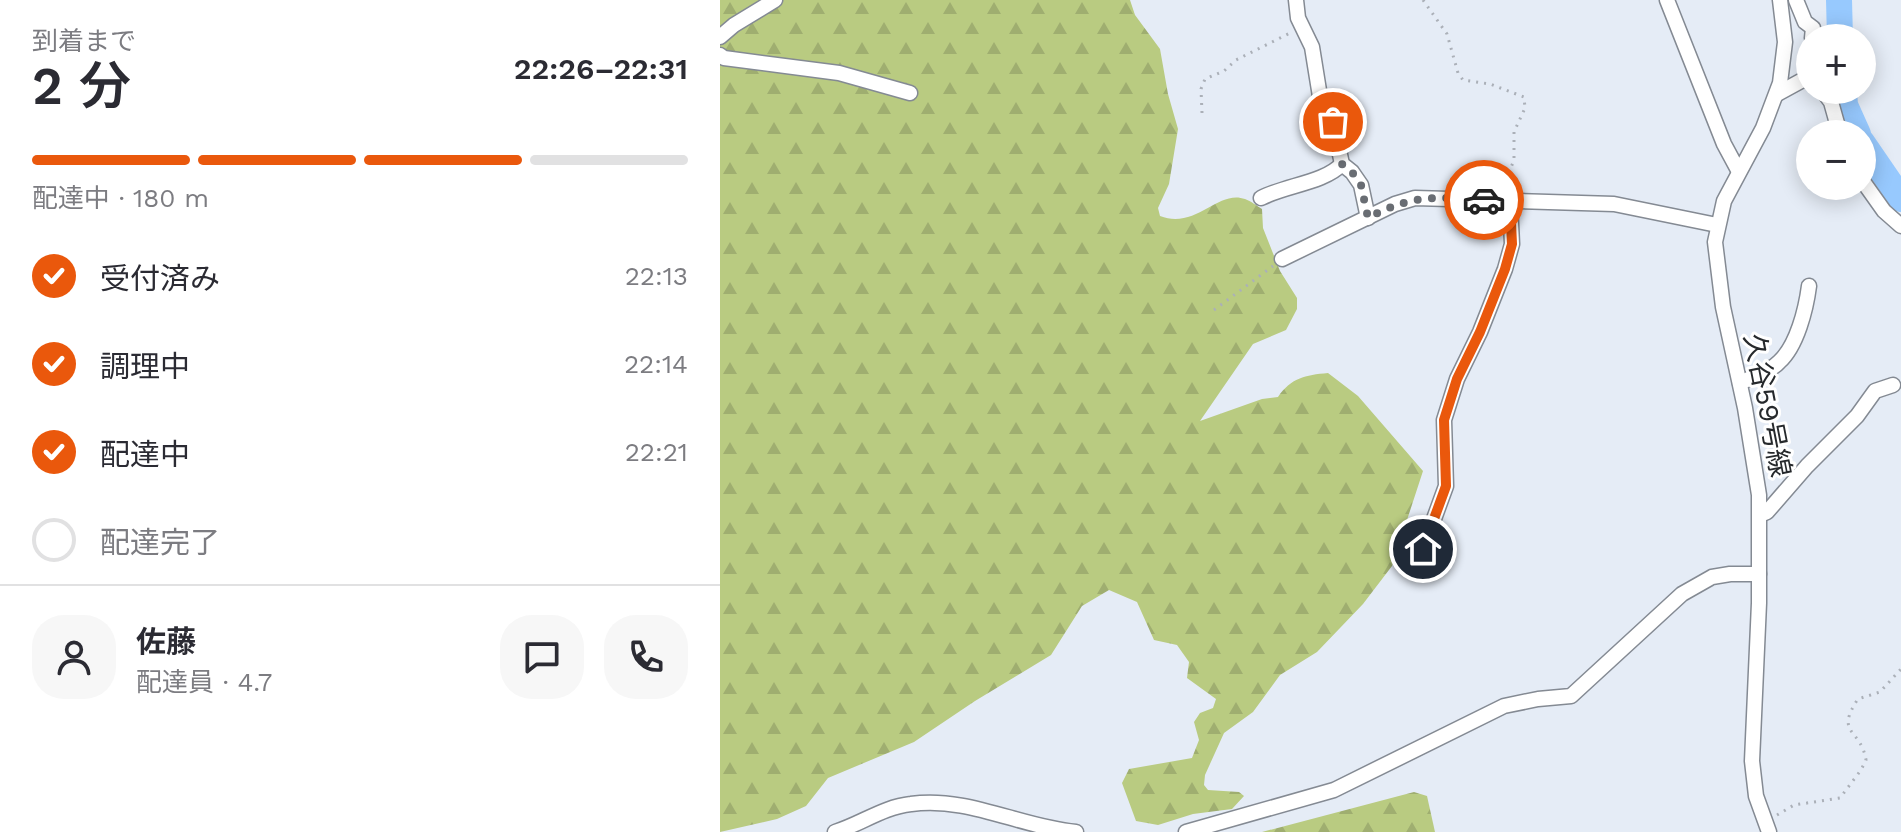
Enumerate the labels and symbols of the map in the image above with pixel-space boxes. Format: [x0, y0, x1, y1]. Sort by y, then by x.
pin [1299, 88, 1367, 156]
courier [1444, 160, 1524, 240]
street label: 久谷59号線 [1737, 330, 1798, 480]
pin [1389, 515, 1457, 583]

